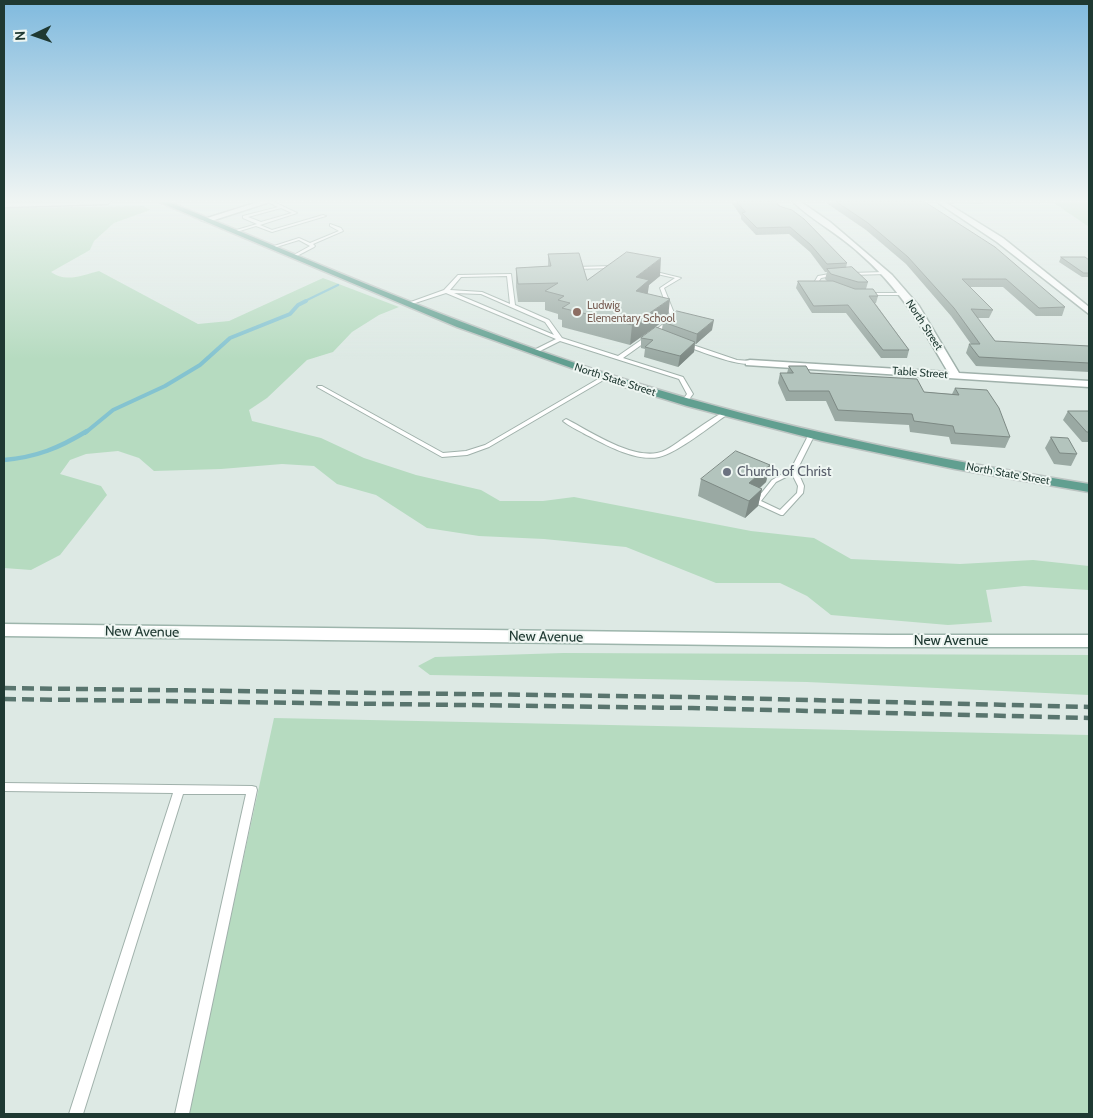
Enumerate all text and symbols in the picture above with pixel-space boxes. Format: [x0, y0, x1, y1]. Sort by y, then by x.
north arrow [10, 10, 60, 60]
text: N [11, 30, 29, 41]
street label: North Street [903, 297, 945, 353]
place label: Ludwig Elementary School [587, 299, 675, 325]
marker: Ludwig Elementary School [571, 306, 583, 318]
street label: North State Street [573, 361, 657, 399]
street label: Table Street [892, 364, 948, 382]
street label: North State Street [965, 460, 1051, 488]
place label: Church of Christ [737, 464, 831, 480]
marker: Church of Christ [721, 466, 733, 478]
street label: New Avenue [105, 623, 179, 641]
street label: New Avenue [509, 628, 583, 646]
street label: New Avenue [914, 633, 988, 649]

